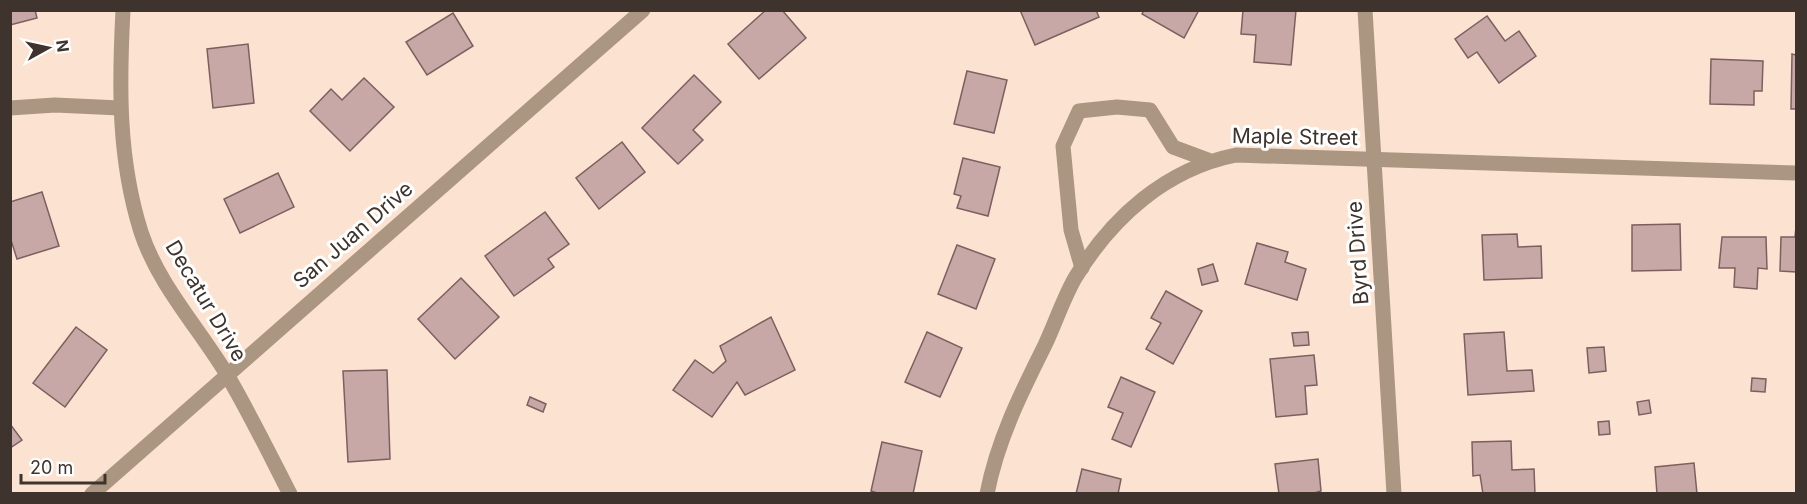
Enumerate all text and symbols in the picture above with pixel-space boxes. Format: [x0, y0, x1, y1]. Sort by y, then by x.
north arrow [18, 18, 78, 78]
text: N [52, 38, 74, 53]
street label: Maple Street [1232, 123, 1358, 150]
street label: San Juan Drive [288, 176, 418, 293]
street label: Byrd Drive [1341, 200, 1374, 306]
street label: Decatur Drive [161, 236, 252, 366]
scale bar [21, 447, 105, 485]
text: 20 m [30, 457, 73, 478]

